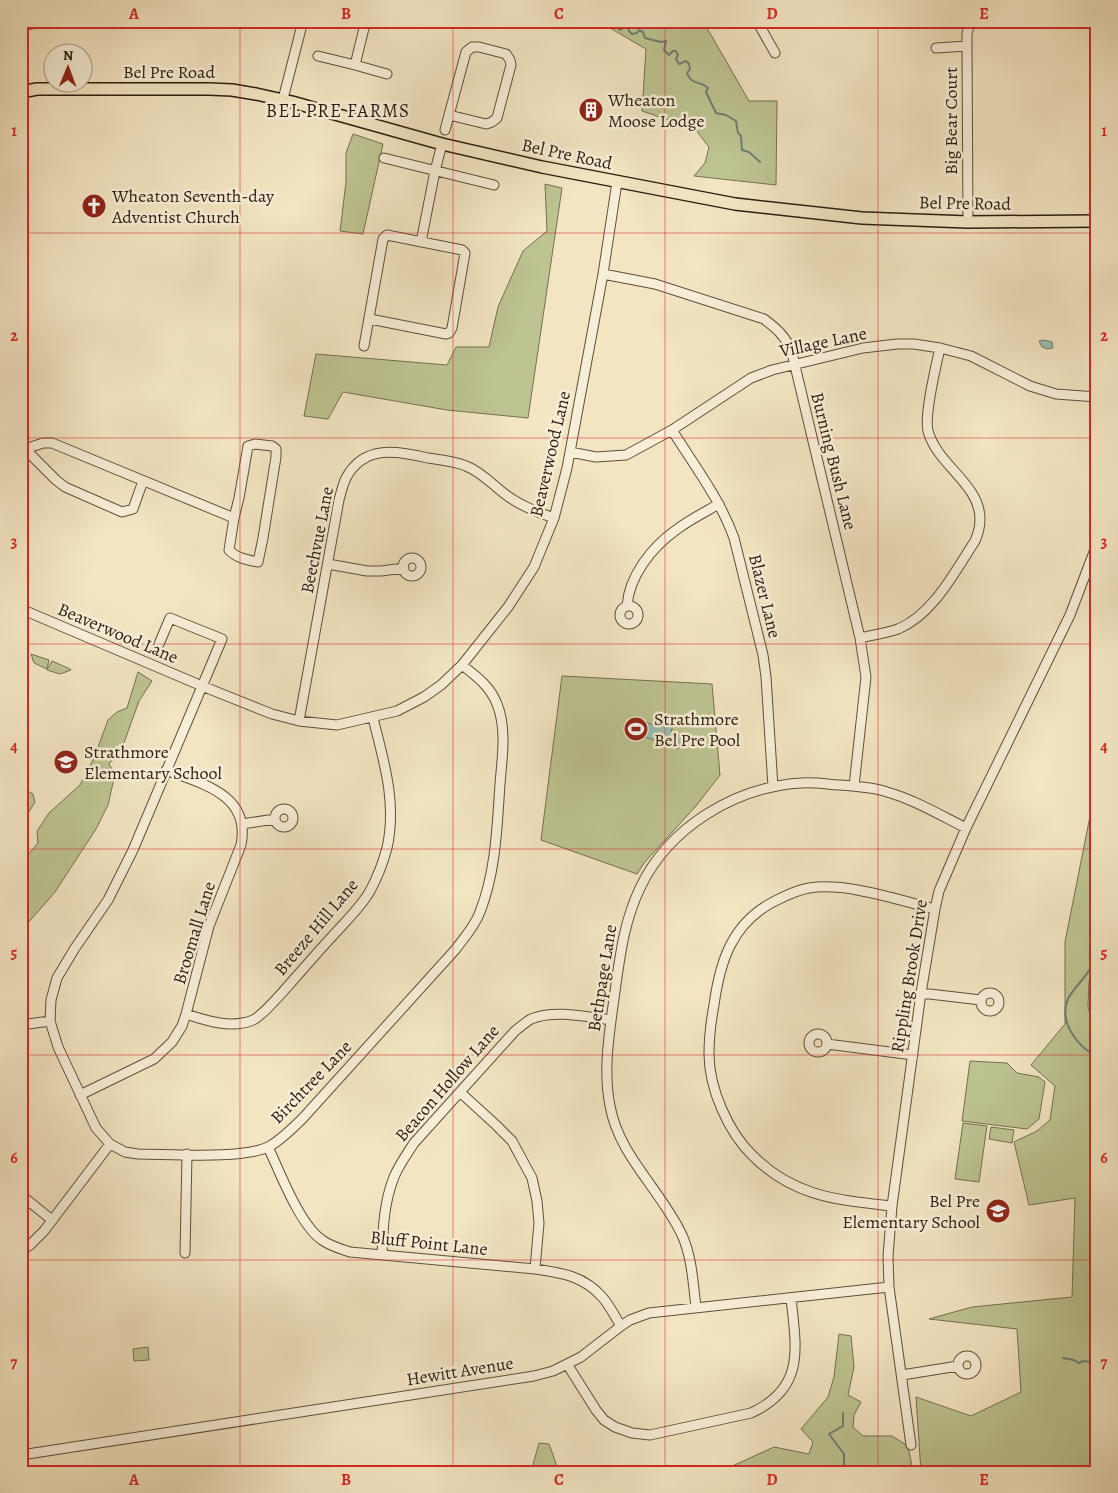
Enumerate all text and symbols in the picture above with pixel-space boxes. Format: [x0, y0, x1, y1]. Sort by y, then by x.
text: A [128, 3, 140, 25]
text: B [341, 3, 351, 25]
text: C [554, 3, 564, 25]
text: D [766, 3, 778, 25]
text: E [979, 3, 989, 25]
north arrow [42, 42, 92, 92]
text: N [63, 46, 73, 65]
street label: Bel Pre Road [123, 60, 215, 84]
street label: Big Bear Court [939, 67, 963, 175]
place label: Wheaton Moose Lodge [607, 88, 705, 133]
building icon: Wheaton Moose Lodge [578, 97, 604, 123]
district label: BEL PRE FARMS [266, 98, 410, 124]
text: 1 [11, 120, 17, 142]
text: 1 [1101, 120, 1107, 142]
street label: Bel Pre Road [519, 133, 615, 175]
place label: Wheaton Seventh-day Adventist Church [111, 184, 275, 229]
street label: Bel Pre Road [919, 190, 1012, 216]
church icon: Wheaton Seventh-day Adventist Church [81, 193, 107, 219]
street label: Village Lane [776, 321, 869, 363]
text: 2 [10, 325, 18, 347]
text: 2 [1100, 325, 1108, 347]
street label: Beaverwood Lane [524, 389, 576, 519]
street label: Burning Bush Lane [805, 390, 863, 532]
street label: Beechvue Lane [295, 484, 339, 596]
text: 3 [11, 531, 18, 553]
text: 3 [1101, 531, 1108, 553]
street label: Blazer Lane [743, 551, 787, 641]
street label: Beaverwood Lane [54, 597, 182, 669]
place label: Strathmore Bel Pre Pool [654, 707, 741, 752]
sports icon: Strathmore Bel Pre Pool [623, 716, 649, 742]
text: 4 [10, 736, 18, 758]
text: 4 [1100, 736, 1108, 758]
place label: Strathmore Elementary School [84, 740, 222, 785]
school or university icon: Strathmore Elementary School [53, 749, 79, 775]
street label: Breeze Hill Lane [268, 873, 364, 981]
street label: Broomall Lane [167, 879, 221, 987]
street label: Rippling Brook Drive [885, 898, 933, 1054]
street label: Bethpage Lane [582, 923, 622, 1033]
text: 5 [11, 942, 18, 964]
text: 5 [1101, 942, 1108, 964]
street label: Beacon Hollow Lane [389, 1019, 505, 1147]
street label: Birchtree Lane [265, 1035, 357, 1129]
text: 6 [10, 1147, 18, 1169]
text: 6 [1100, 1147, 1108, 1169]
place label: Bel Pre Elementary School [842, 1189, 981, 1234]
school or university icon: Bel Pre Elementary School [985, 1198, 1011, 1224]
street label: Bluff Point Lane [369, 1225, 489, 1261]
street label: Hewitt Avenue [405, 1351, 515, 1391]
text: 7 [11, 1352, 18, 1374]
text: 7 [1101, 1352, 1108, 1374]
text: A [128, 1469, 140, 1491]
text: B [341, 1469, 351, 1491]
text: C [554, 1469, 564, 1491]
text: D [766, 1469, 778, 1491]
text: E [979, 1469, 989, 1491]

